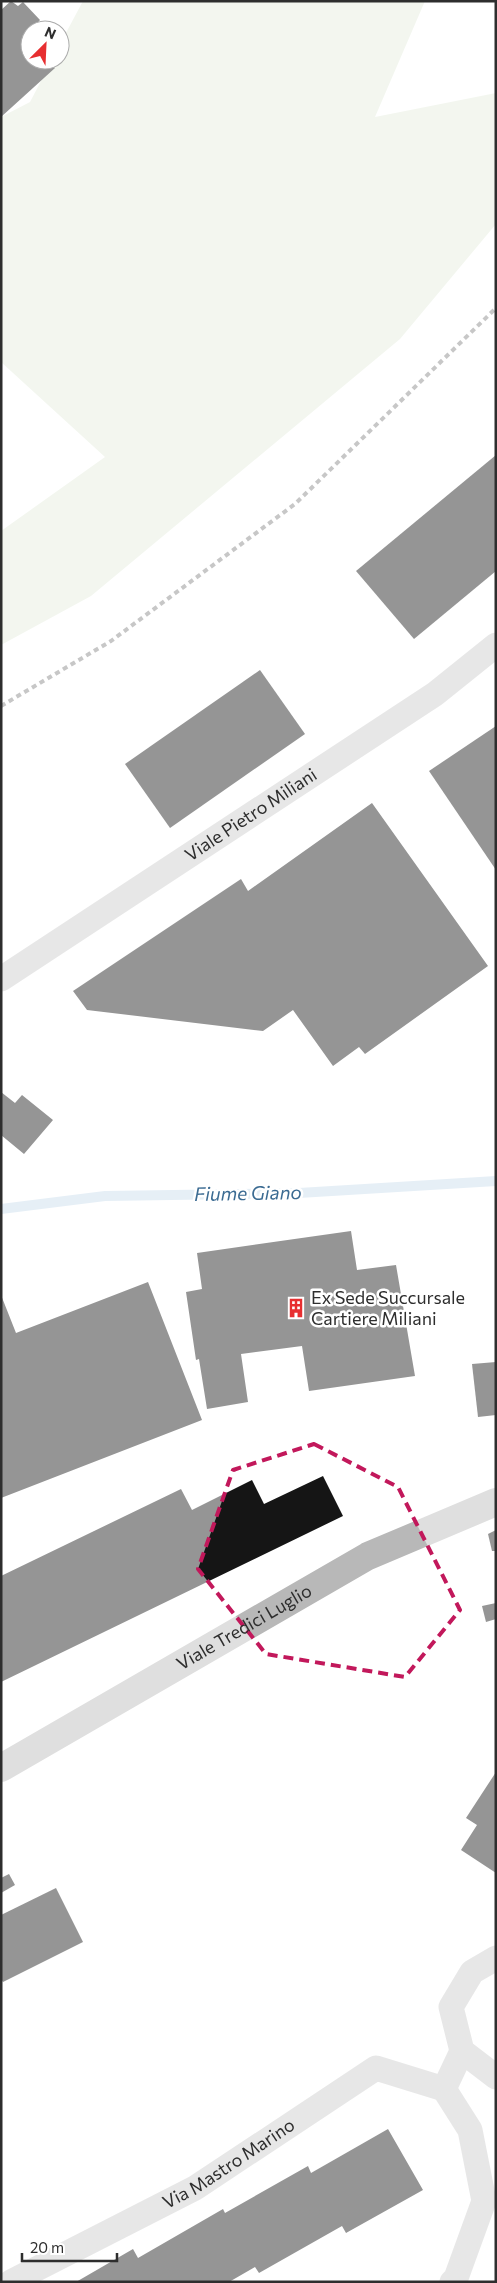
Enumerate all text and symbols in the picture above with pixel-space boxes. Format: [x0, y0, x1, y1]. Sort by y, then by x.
north arrow [20, 20, 70, 70]
text: N [42, 23, 59, 43]
street label: Viale Pietro Miliani [180, 763, 320, 865]
water label: Fiume Giano [194, 1180, 302, 1205]
place label: Ex Sede Succursale Cartiere Miliani [311, 1286, 465, 1329]
building icon: Ex Sede Succursale Cartiere Miliani [285, 1297, 307, 1319]
street label: Viale Tredici Luglio [172, 1579, 315, 1674]
street label: Via Mastro Marino [159, 2113, 299, 2213]
scale bar [22, 2230, 118, 2262]
text: 20 m [30, 2238, 64, 2256]

